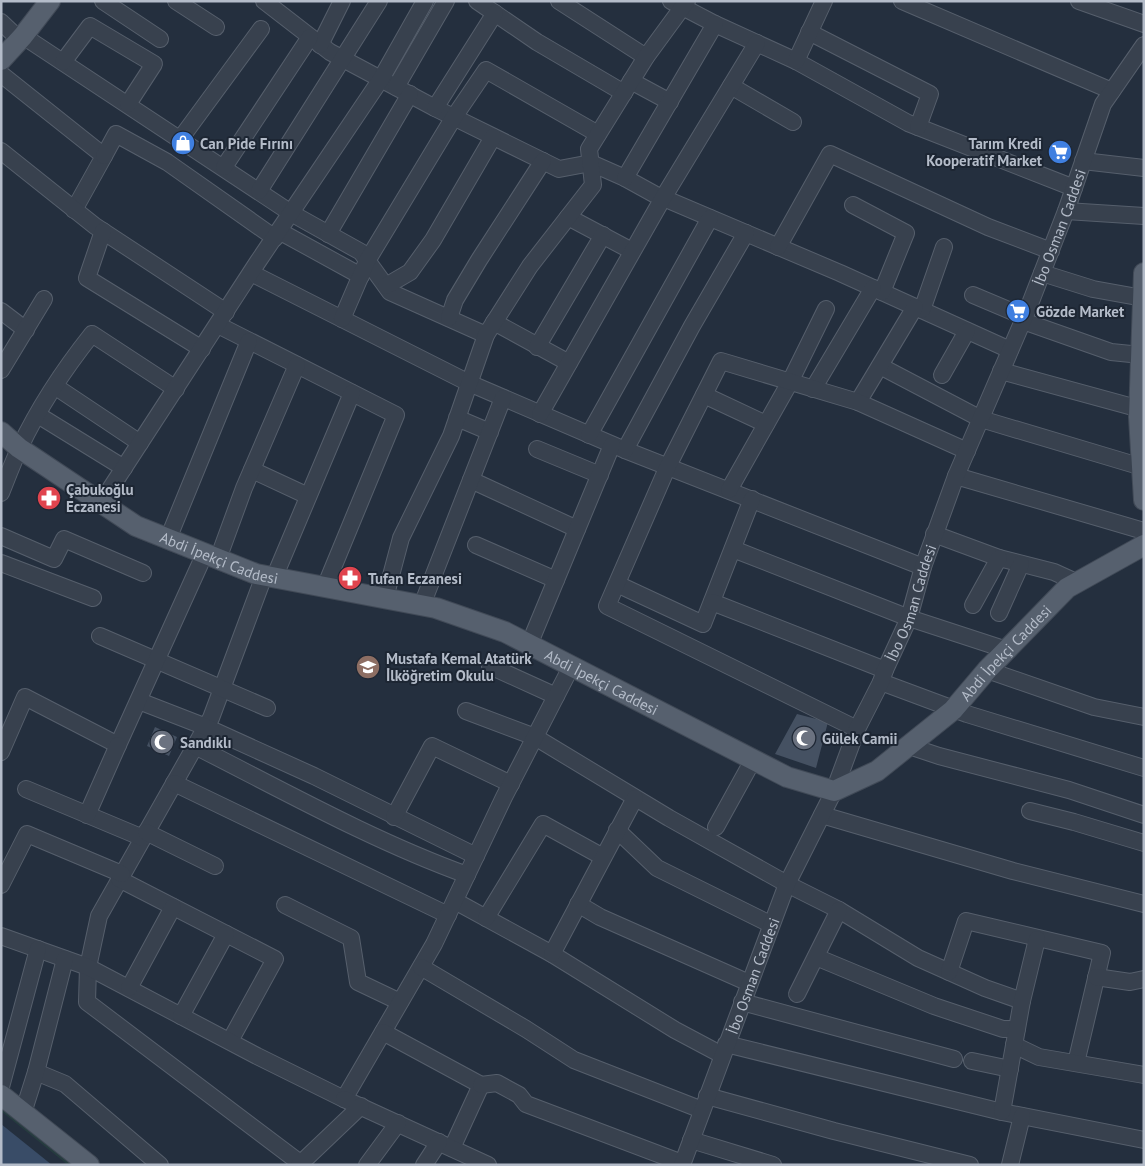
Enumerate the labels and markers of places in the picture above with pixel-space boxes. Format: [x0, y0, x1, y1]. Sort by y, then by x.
shop icon: Can Pide Fırını [170, 130, 196, 156]
place label: Can Pide Fırını [200, 134, 293, 153]
place label: Tarım Kredi Kooperatif Market [926, 134, 1043, 170]
supermarket icon: Tarım Kredi Kooperatif Market [1047, 139, 1073, 165]
supermarket icon: Gözde Market [1005, 298, 1031, 324]
place label: Gözde Market [1036, 302, 1125, 321]
place label: Çabukoğlu Eczanesi [66, 480, 134, 516]
pharmacy icon: Çabukoğlu Eczanesi [36, 485, 62, 511]
pharmacy icon: Tufan Eczanesi [337, 565, 363, 591]
place label: Tufan Eczanesi [368, 569, 462, 588]
place label: Mustafa Kemal Atatürk İlköğretim Okulu [386, 649, 532, 685]
school or university icon: Mustafa Kemal Atatürk İlköğretim Okulu [355, 654, 381, 680]
mosque icon: Gülek Camii [791, 725, 817, 751]
mosque icon: Sandıklı [149, 729, 175, 755]
place label: Gülek Camii [822, 729, 898, 748]
place label: Sandıklı [180, 733, 232, 752]

